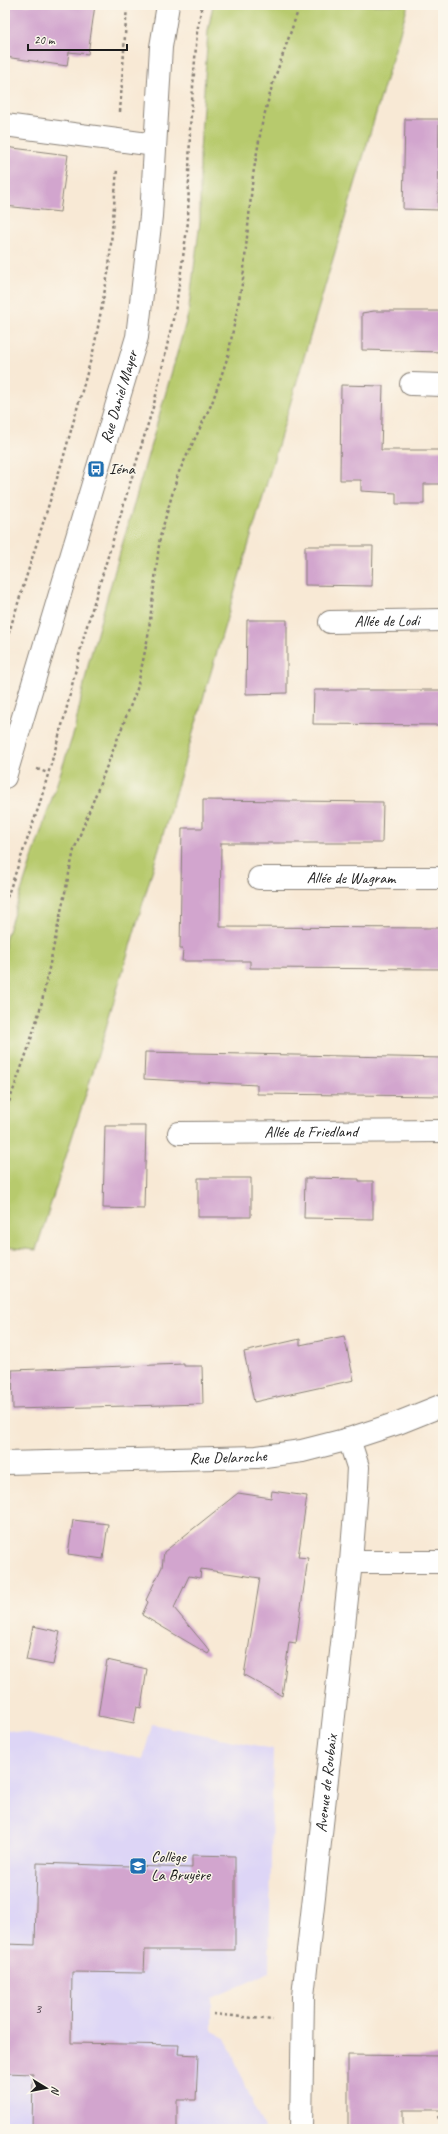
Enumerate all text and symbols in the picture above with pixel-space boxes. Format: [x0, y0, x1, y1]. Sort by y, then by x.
scale bar [28, 26, 127, 52]
text: 20 m [34, 32, 56, 48]
street label: Rue Daniel Mayer [96, 346, 143, 445]
bus stop icon: Iéna [86, 459, 106, 479]
place label: Iéna [109, 459, 136, 479]
street label: Allée de Lodi [354, 610, 422, 632]
street label: Allée de Wagram [307, 868, 397, 888]
street label: Allée de Friedland [264, 1122, 360, 1142]
street label: Rue Delaroche [189, 1446, 270, 1469]
street label: Avenue de Roubaix [311, 1732, 342, 1833]
place label: Collège La Bruyère [151, 1847, 212, 1885]
school or university icon: Collège La Bruyère [128, 1856, 148, 1876]
house number: 3 [35, 2000, 43, 2017]
north arrow [26, 2068, 66, 2108]
text: N [48, 2085, 63, 2096]

